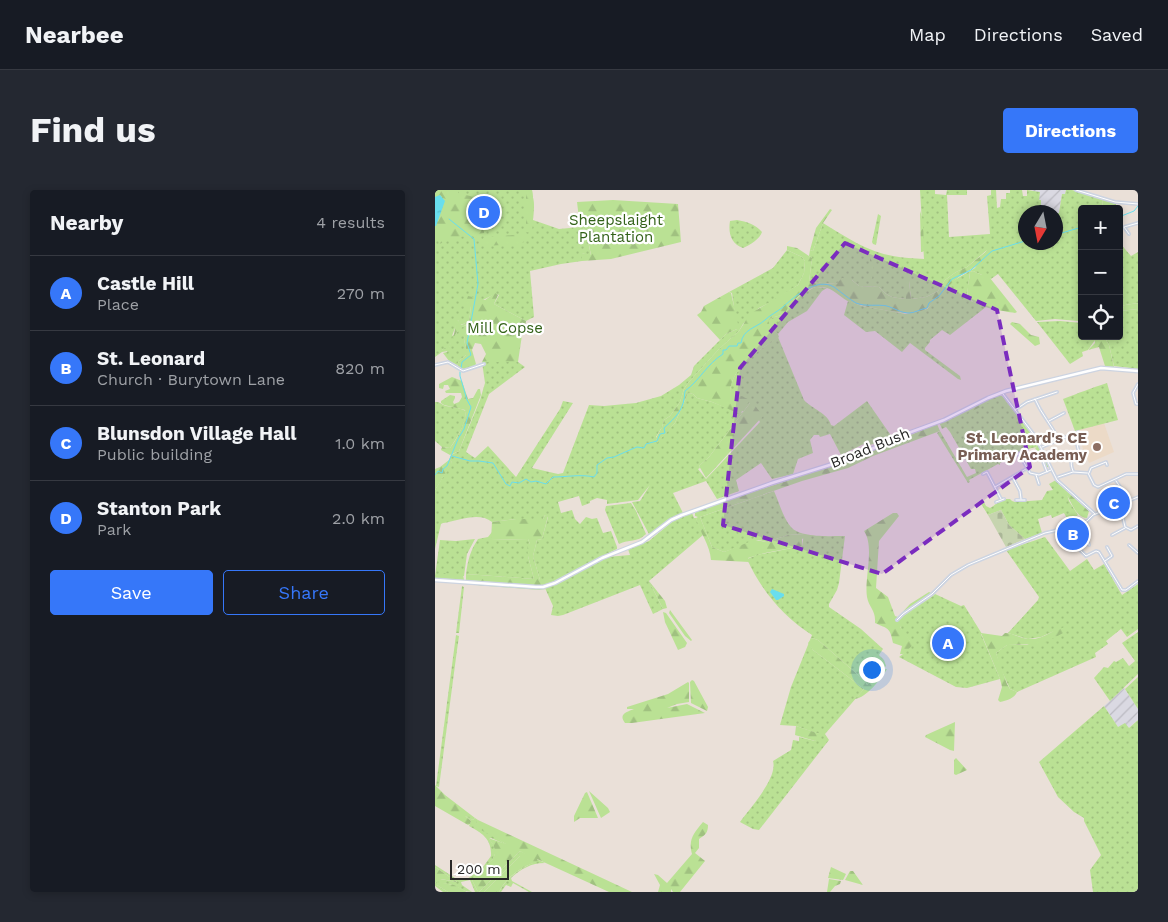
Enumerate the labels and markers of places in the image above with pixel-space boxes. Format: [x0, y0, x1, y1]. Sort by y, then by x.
pin: D [468, 193, 500, 231]
place label: St. Leonard's CE Primary Academy [957, 429, 1088, 464]
marker: St. Leonard's CE Primary Academy [1091, 441, 1103, 453]
pin: C [1098, 484, 1130, 522]
pin: B [1057, 515, 1089, 553]
pin: A [932, 624, 964, 662]

